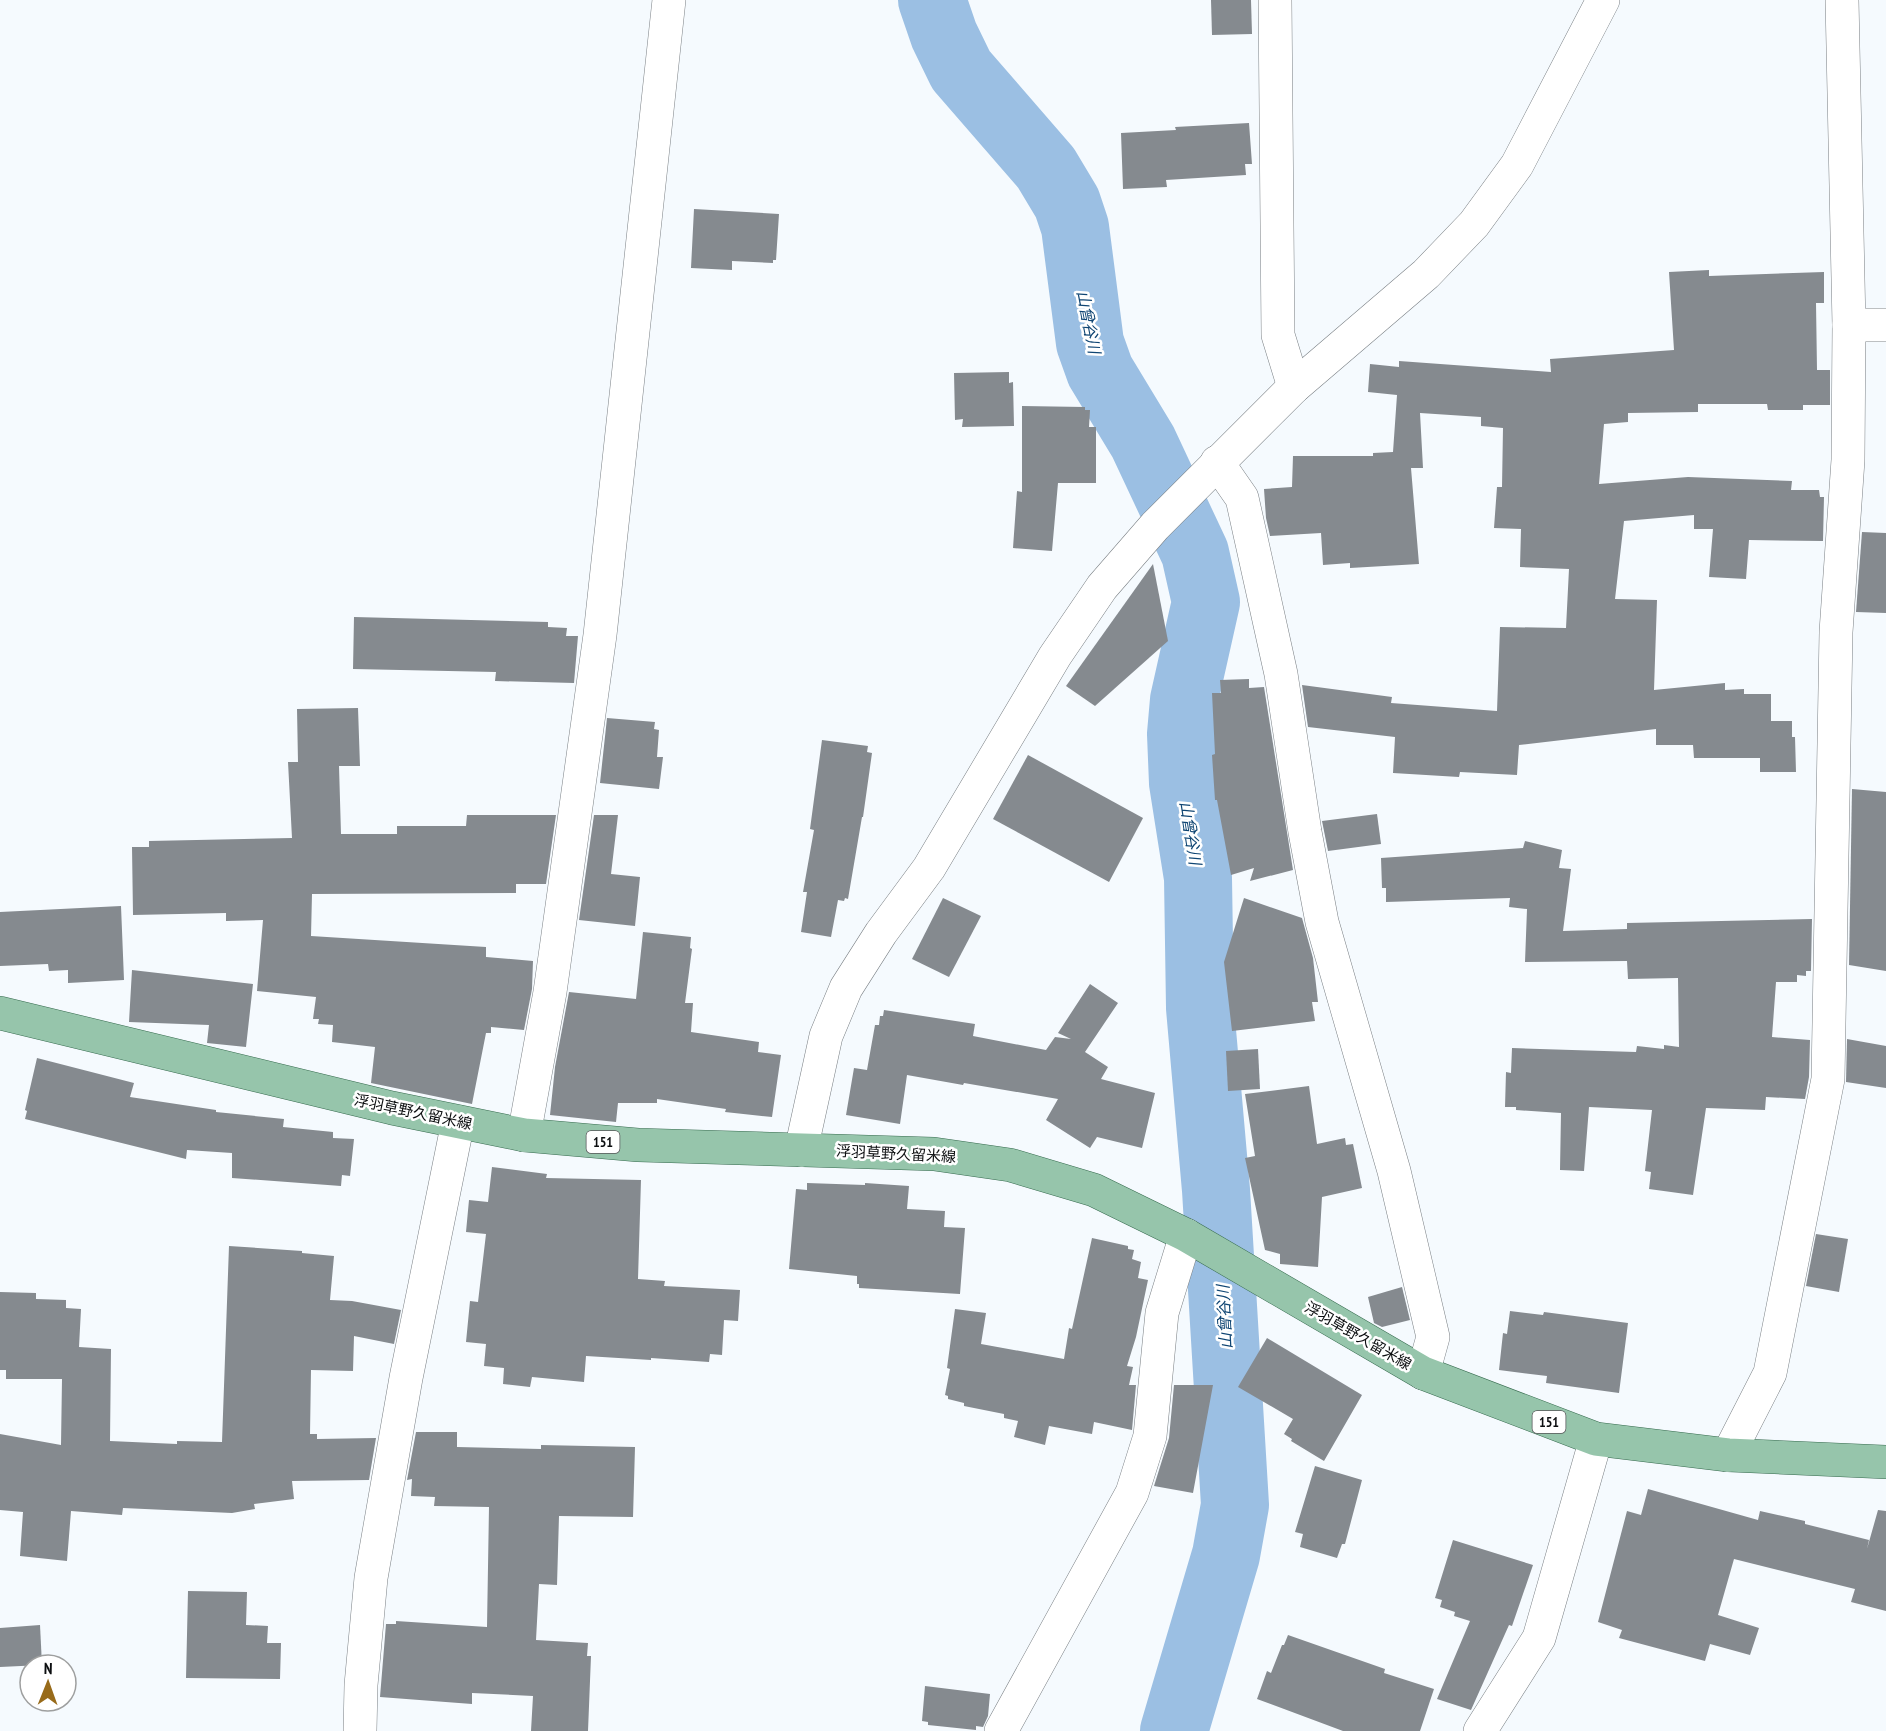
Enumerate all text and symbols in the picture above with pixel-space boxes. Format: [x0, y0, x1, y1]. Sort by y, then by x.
water label: 山曾谷川 [1073, 289, 1105, 357]
water label: 山曾谷川 [1176, 800, 1206, 868]
street label: 浮羽草野久留米線 [352, 1090, 474, 1133]
road number: 151 [586, 1131, 620, 1153]
street label: 浮羽草野久留米線 [836, 1141, 956, 1166]
water label: 山曾谷川 [1212, 1283, 1236, 1349]
street label: 浮羽草野久留米線 [1302, 1297, 1415, 1374]
road number: 151 [1532, 1411, 1566, 1433]
north arrow [18, 1653, 78, 1713]
text: N [44, 1658, 53, 1678]

